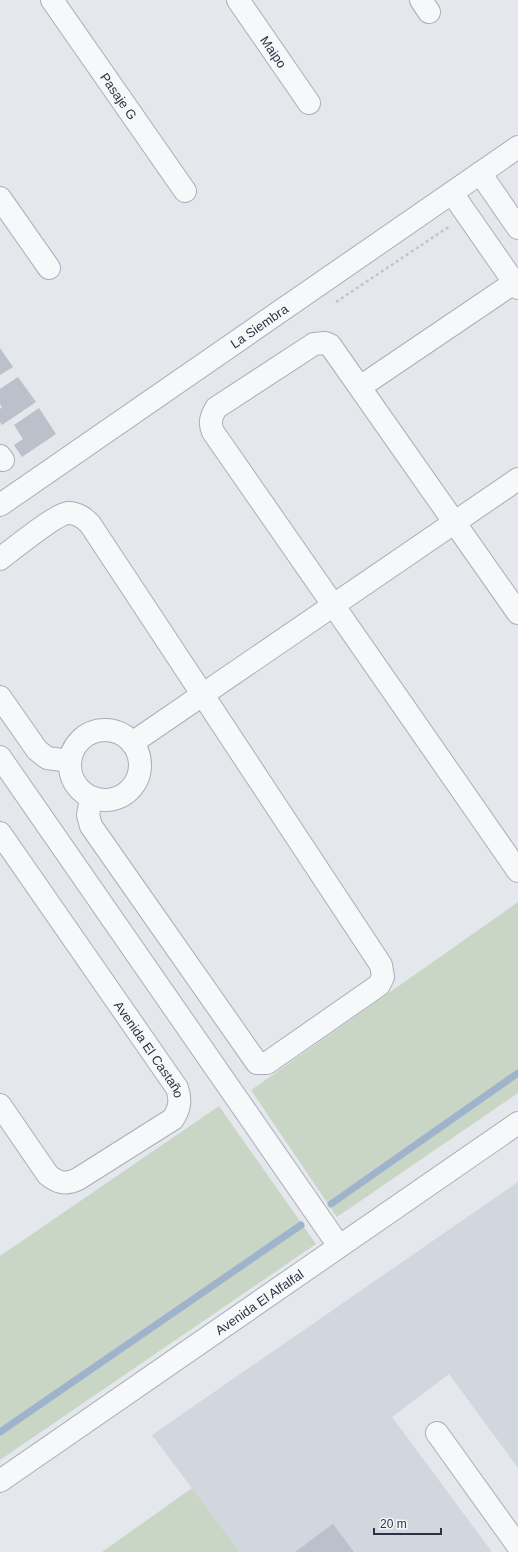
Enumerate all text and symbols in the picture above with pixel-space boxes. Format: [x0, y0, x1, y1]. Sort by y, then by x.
street label: Maipo [257, 33, 290, 71]
street label: Pasaje G [97, 70, 140, 123]
street label: La Siembra [228, 301, 292, 351]
street label: Avenida El Castaño [111, 998, 186, 1099]
street label: Avenida El Alfalfal [212, 1267, 307, 1338]
scale bar [374, 1510, 441, 1536]
text: 20 m [380, 1517, 407, 1531]

